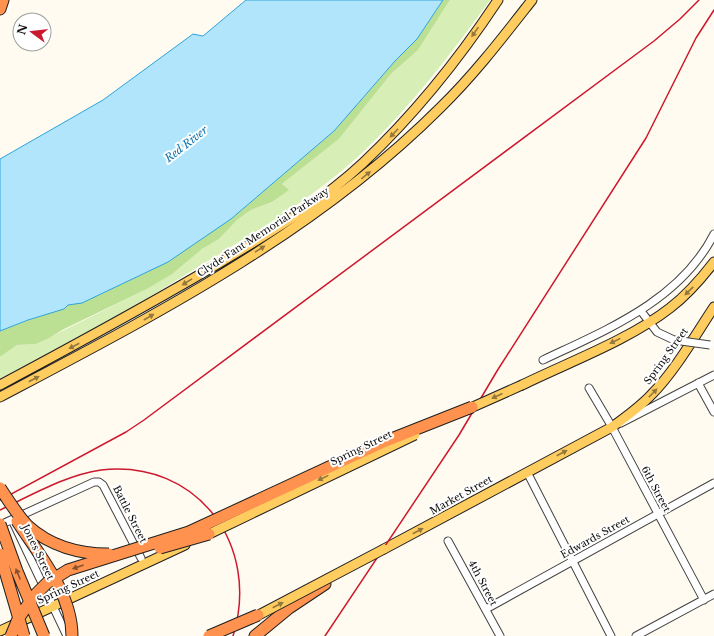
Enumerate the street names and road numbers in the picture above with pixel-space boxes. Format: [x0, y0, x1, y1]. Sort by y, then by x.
street label: Clyde Fant Memorial Parkway [194, 184, 332, 280]
street label: Spring Street [641, 325, 691, 387]
street label: Spring Street [328, 427, 394, 469]
street label: 6th Street [639, 464, 674, 514]
street label: Market Street [427, 472, 495, 518]
street label: Battle Street [110, 483, 150, 545]
street label: Edwards Street [558, 513, 632, 561]
street label: Jones Street [18, 520, 57, 582]
street label: 4th Street [466, 558, 500, 608]
street label: Spring Street [35, 567, 101, 607]

